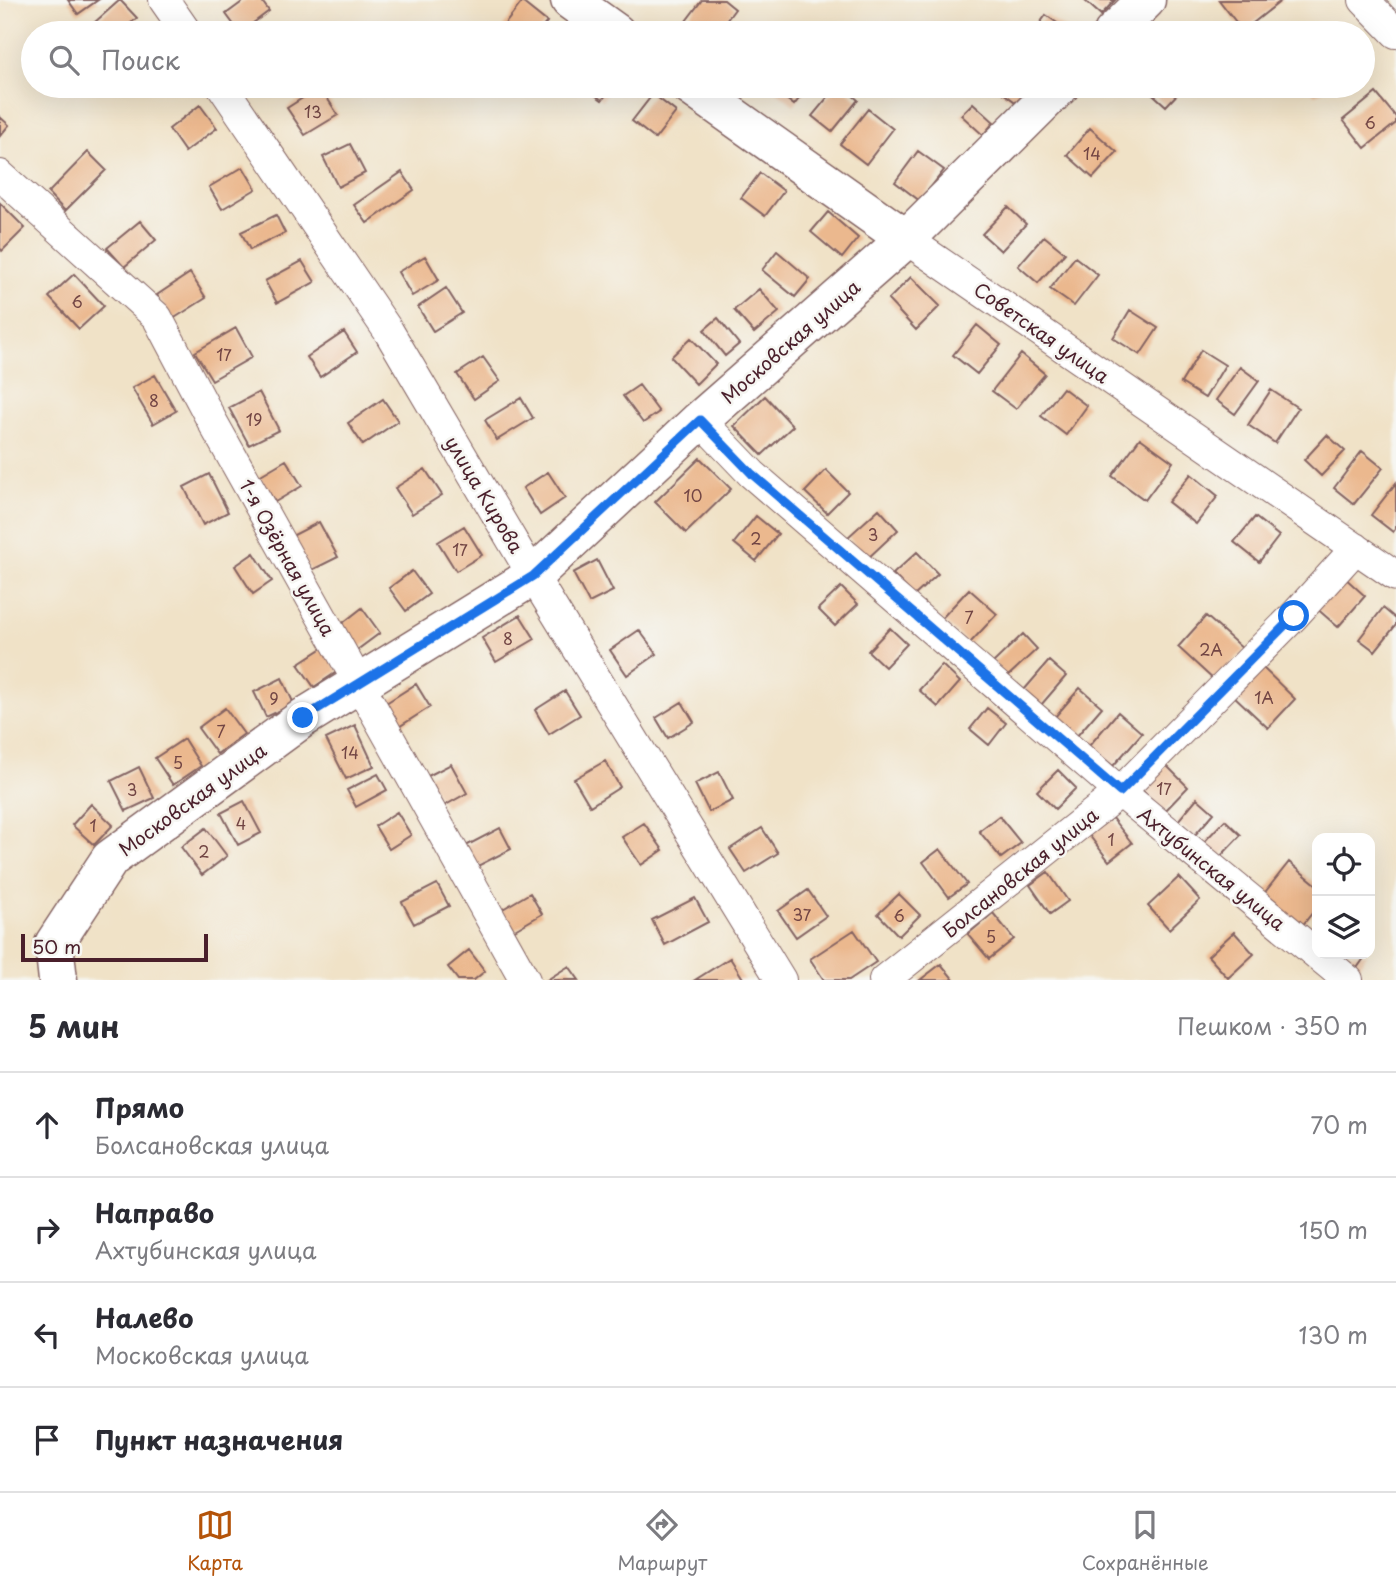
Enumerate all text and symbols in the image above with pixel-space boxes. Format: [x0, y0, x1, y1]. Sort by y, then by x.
search box [21, 21, 1375, 98]
text: Поиск [101, 40, 180, 79]
icon: search [45, 41, 83, 79]
house number: 13 [304, 99, 322, 123]
house number: 6 [1364, 110, 1376, 134]
house number: 14 [1083, 141, 1101, 165]
street label: Московская улица [714, 272, 866, 409]
street label: Советская улица [969, 275, 1115, 389]
house number: 6 [71, 289, 83, 313]
house number: 17 [216, 342, 232, 366]
house number: 8 [149, 388, 159, 412]
house number: 19 [246, 407, 262, 431]
street label: улица Кирова [439, 430, 531, 558]
street label: 1-я Озёрная улица [233, 473, 343, 641]
house number: 10 [684, 483, 702, 507]
house number: 3 [868, 522, 878, 546]
house number: 2 [750, 526, 762, 550]
house number: 17 [452, 537, 468, 561]
route start [1278, 600, 1309, 631]
house number: 7 [964, 605, 974, 629]
house number: 8 [503, 626, 513, 650]
house number: 2А [1199, 637, 1223, 661]
house number: 1А [1254, 685, 1274, 709]
house number: 9 [269, 686, 279, 710]
route end [287, 702, 318, 733]
house number: 7 [216, 719, 226, 743]
street label: Московская улица [112, 736, 272, 862]
house number: 14 [341, 740, 359, 764]
house number: 5 [173, 750, 183, 774]
house number: 17 [1156, 776, 1172, 800]
house number: 3 [127, 777, 137, 801]
street label: Болсановская улица [936, 800, 1104, 944]
street label: Ахтубинская улица [1132, 800, 1292, 936]
house number: 4 [236, 811, 246, 835]
house number: 1 [89, 813, 97, 837]
house number: 1 [1107, 827, 1115, 851]
map controls [1312, 833, 1375, 959]
button: locate [1312, 833, 1375, 896]
house number: 2 [198, 839, 210, 863]
button: layers [1312, 896, 1375, 959]
house number: 37 [793, 902, 812, 926]
house number: 6 [893, 903, 905, 927]
house number: 5 [986, 924, 996, 948]
scale bar [21, 931, 208, 963]
text: 50 m [32, 932, 81, 960]
text: 5 мин [28, 1003, 120, 1048]
text: Пешком · 350 m [1177, 1008, 1368, 1043]
text: Прямо [95, 1088, 184, 1127]
icon: ahead [28, 1106, 66, 1144]
text: 70 m [1310, 1107, 1368, 1142]
text: Болсановская улица [95, 1127, 329, 1162]
text: Направо [95, 1193, 214, 1232]
icon: right [28, 1211, 66, 1249]
text: 150 m [1299, 1212, 1368, 1247]
text: Ахтубинская улица [95, 1232, 316, 1267]
text: Налево [95, 1298, 193, 1337]
icon: left [28, 1316, 66, 1354]
text: 130 m [1298, 1317, 1368, 1352]
text: Московская улица [95, 1337, 309, 1372]
text: Пункт назначения [95, 1420, 343, 1459]
icon: arrive [28, 1421, 66, 1459]
tab: Карта [187, 1506, 243, 1576]
tab: Маршрут [617, 1506, 707, 1576]
tab: Сохранённые [1082, 1506, 1209, 1576]

